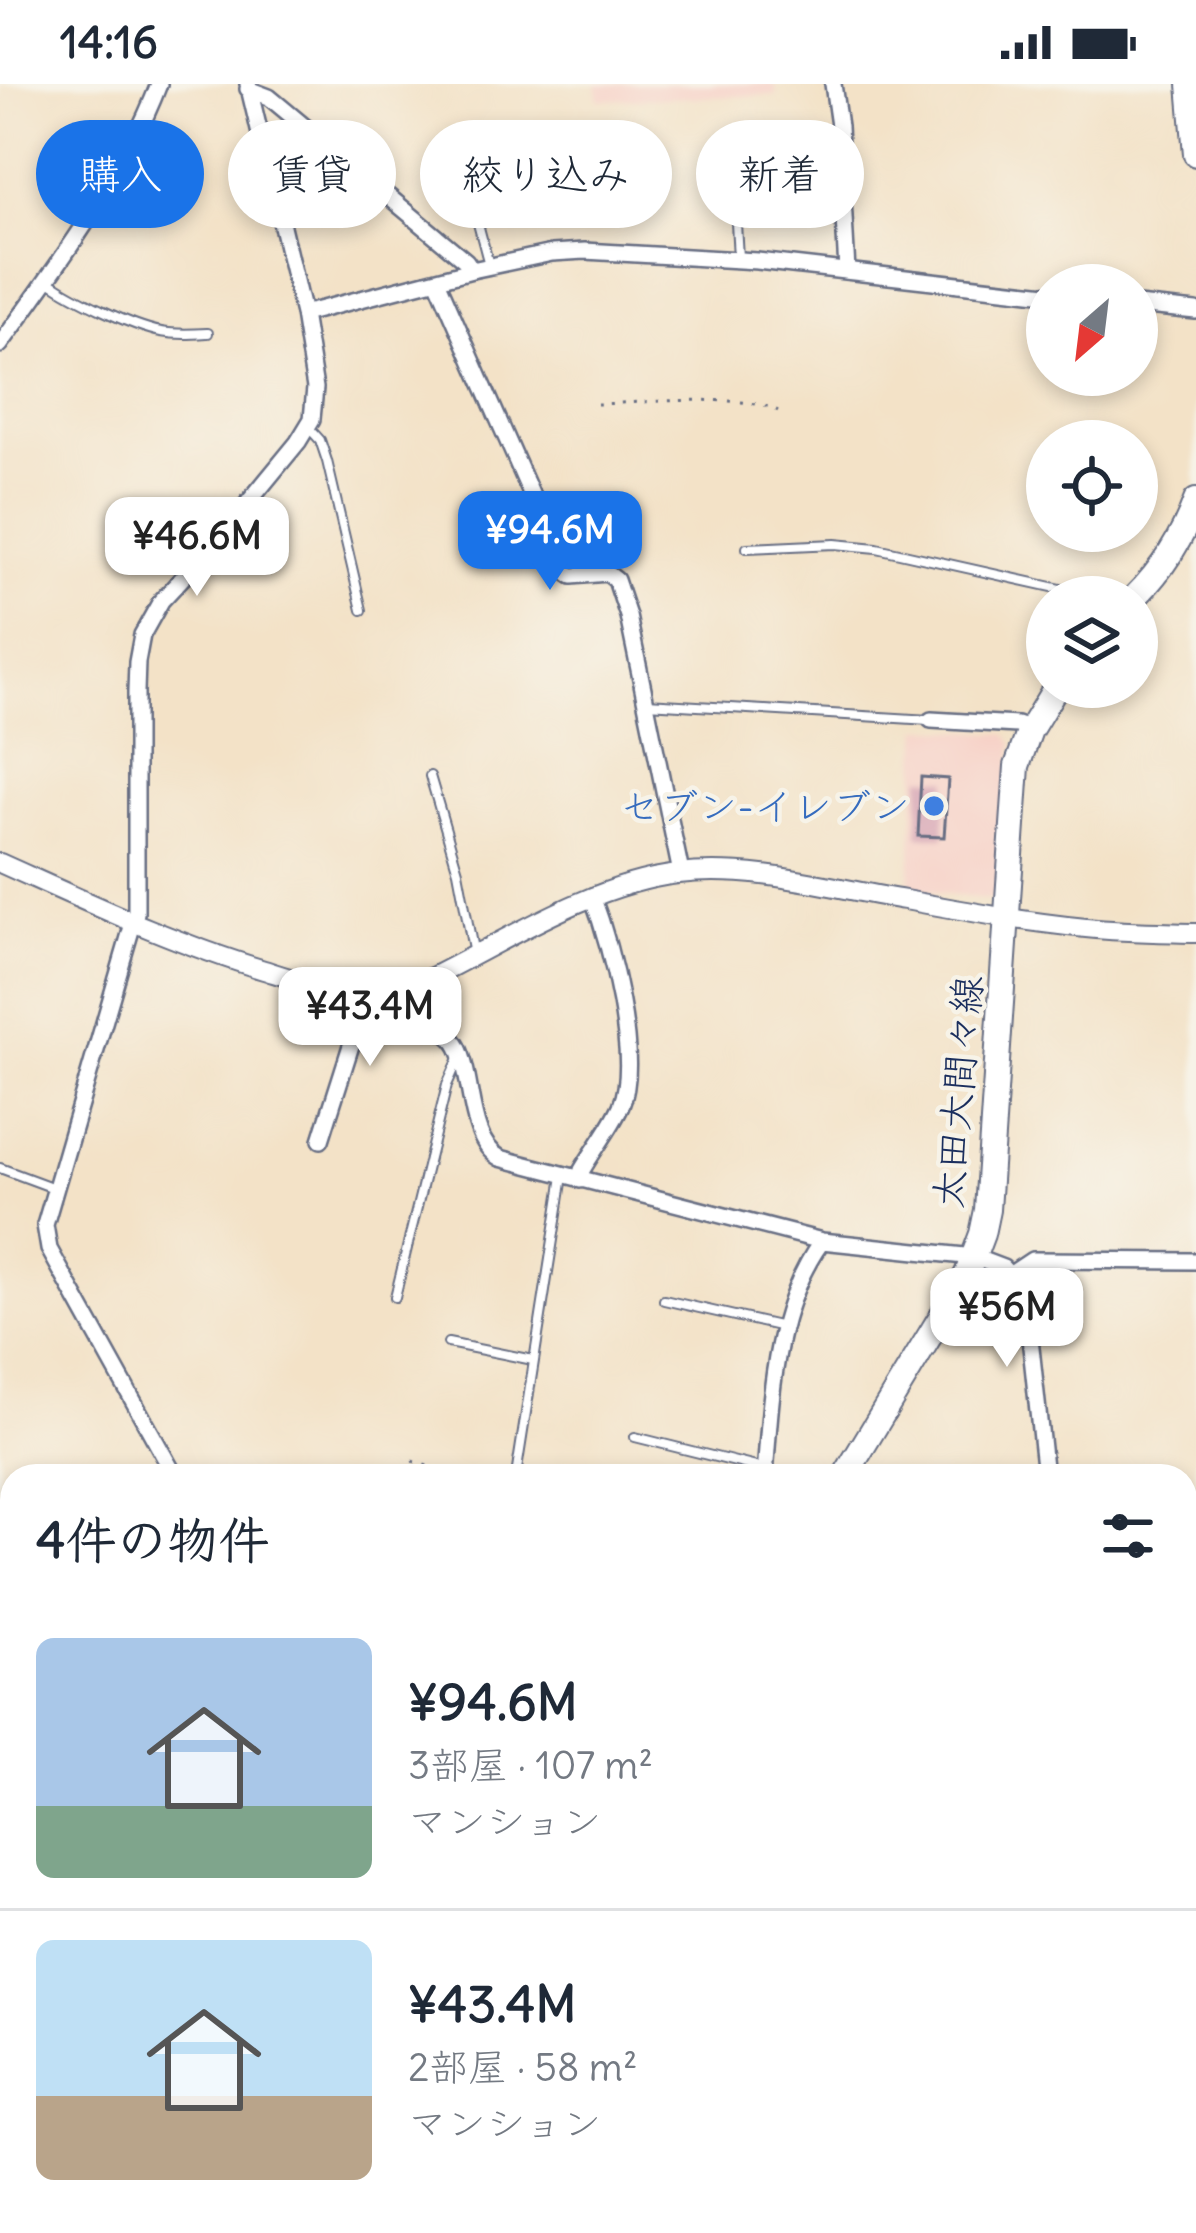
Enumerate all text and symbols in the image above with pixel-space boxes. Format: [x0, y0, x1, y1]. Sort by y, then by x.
text: 14:16 [60, 14, 158, 70]
chip: 購入 [36, 120, 204, 228]
chip: 賃貸 [228, 120, 396, 228]
chip: 絞り込み [420, 120, 672, 228]
chip: 新着 [696, 120, 864, 228]
north arrow [1026, 264, 1158, 396]
map controls [1026, 264, 1158, 708]
button: locate [1026, 420, 1158, 552]
pin: ¥94.6M [452, 491, 648, 593]
pin: ¥46.6M [99, 497, 295, 599]
text: ¥94.6M [485, 505, 615, 554]
text: ¥46.6M [132, 511, 262, 560]
button: layers [1026, 576, 1158, 708]
place label: セブン-イレブン [620, 782, 910, 831]
marker: セブン-イレブン [921, 793, 947, 819]
pin: ¥43.4M [272, 967, 468, 1069]
street label: 太田大間々線 [923, 973, 993, 1211]
text: ¥43.4M [305, 981, 435, 1030]
pin: ¥56M [936, 1268, 1078, 1370]
text: ¥56M [957, 1282, 1057, 1331]
icon: filters [1095, 1503, 1161, 1569]
text: 4件の物件 [36, 1508, 269, 1572]
text: ¥94.6M [408, 1670, 578, 1734]
icon: home [132, 1686, 276, 1830]
text: 3部屋 · 107 m² [408, 1741, 653, 1790]
text: マンション [408, 1797, 601, 1846]
text: ¥43.4M [408, 1972, 577, 2036]
icon: home [132, 1988, 276, 2132]
text: 2部屋 · 58 m² [408, 2043, 638, 2092]
text: マンション [408, 2099, 601, 2148]

